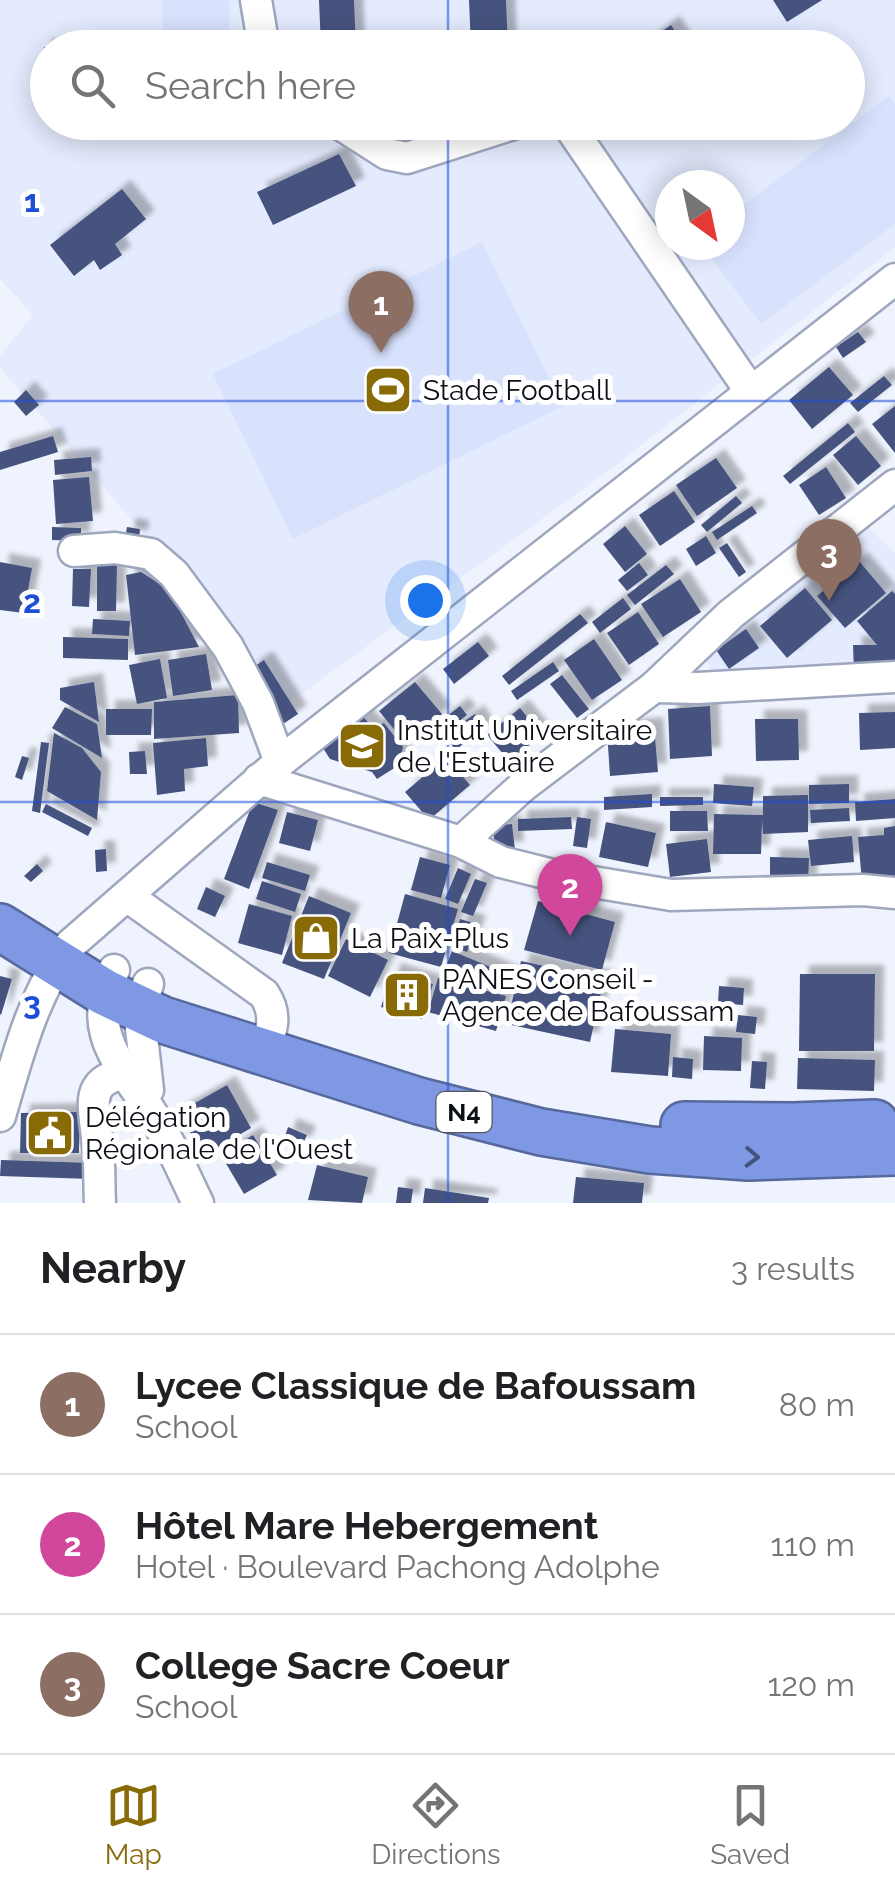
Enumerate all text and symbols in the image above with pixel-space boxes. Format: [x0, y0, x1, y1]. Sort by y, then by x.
search box [30, 30, 865, 140]
icon: search [65, 58, 120, 113]
text: Search here [145, 63, 356, 108]
north arrow [655, 170, 745, 260]
text: 1 [24, 182, 40, 219]
pin: 1 [348, 270, 414, 353]
sports icon: Stade Football [362, 364, 414, 416]
place label: Stade Football [423, 374, 612, 407]
pin: 3 [796, 518, 862, 601]
your location [400, 575, 451, 626]
text: 2 [23, 583, 41, 620]
place label: Institut Universitaire de l'Estuaire [397, 714, 652, 779]
school or university icon: Institut Universitaire de l'Estuaire [336, 720, 388, 772]
pin: 2 [538, 854, 602, 936]
shop icon: La Paix-Plus [290, 912, 342, 964]
place label: La Paix-Plus [351, 922, 509, 955]
place label: PANES Conseil - Agence de Bafoussam [442, 963, 734, 1028]
building icon: PANES Conseil - Agence de Bafoussam [381, 969, 433, 1021]
text: 3 [23, 984, 41, 1021]
road number: N4 [436, 1092, 492, 1132]
place label: Délégation Régionale de l'Ouest [85, 1101, 353, 1166]
public building icon: Délégation Régionale de l'Ouest [24, 1107, 76, 1159]
one-way arrow [744, 1146, 760, 1167]
text: Nearby [40, 1244, 186, 1293]
text: 3 results [731, 1250, 855, 1287]
text: Lycee Classique de Bafoussam [135, 1363, 696, 1408]
text: 1 [65, 1386, 80, 1423]
text: 80 m [779, 1386, 855, 1423]
text: School [135, 1408, 237, 1445]
text: Hôtel Mare Hebergement [135, 1503, 598, 1548]
text: 2 [63, 1526, 82, 1563]
text: 110 m [770, 1526, 855, 1563]
text: Hotel · Boulevard Pachong Adolphe [135, 1548, 660, 1585]
text: College Sacre Coeur [135, 1643, 510, 1688]
text: 3 [64, 1666, 81, 1703]
text: 120 m [767, 1666, 855, 1703]
text: School [135, 1688, 237, 1725]
tab: Map [105, 1778, 162, 1871]
tab: Directions [371, 1778, 501, 1871]
tab: Saved [710, 1778, 790, 1871]

